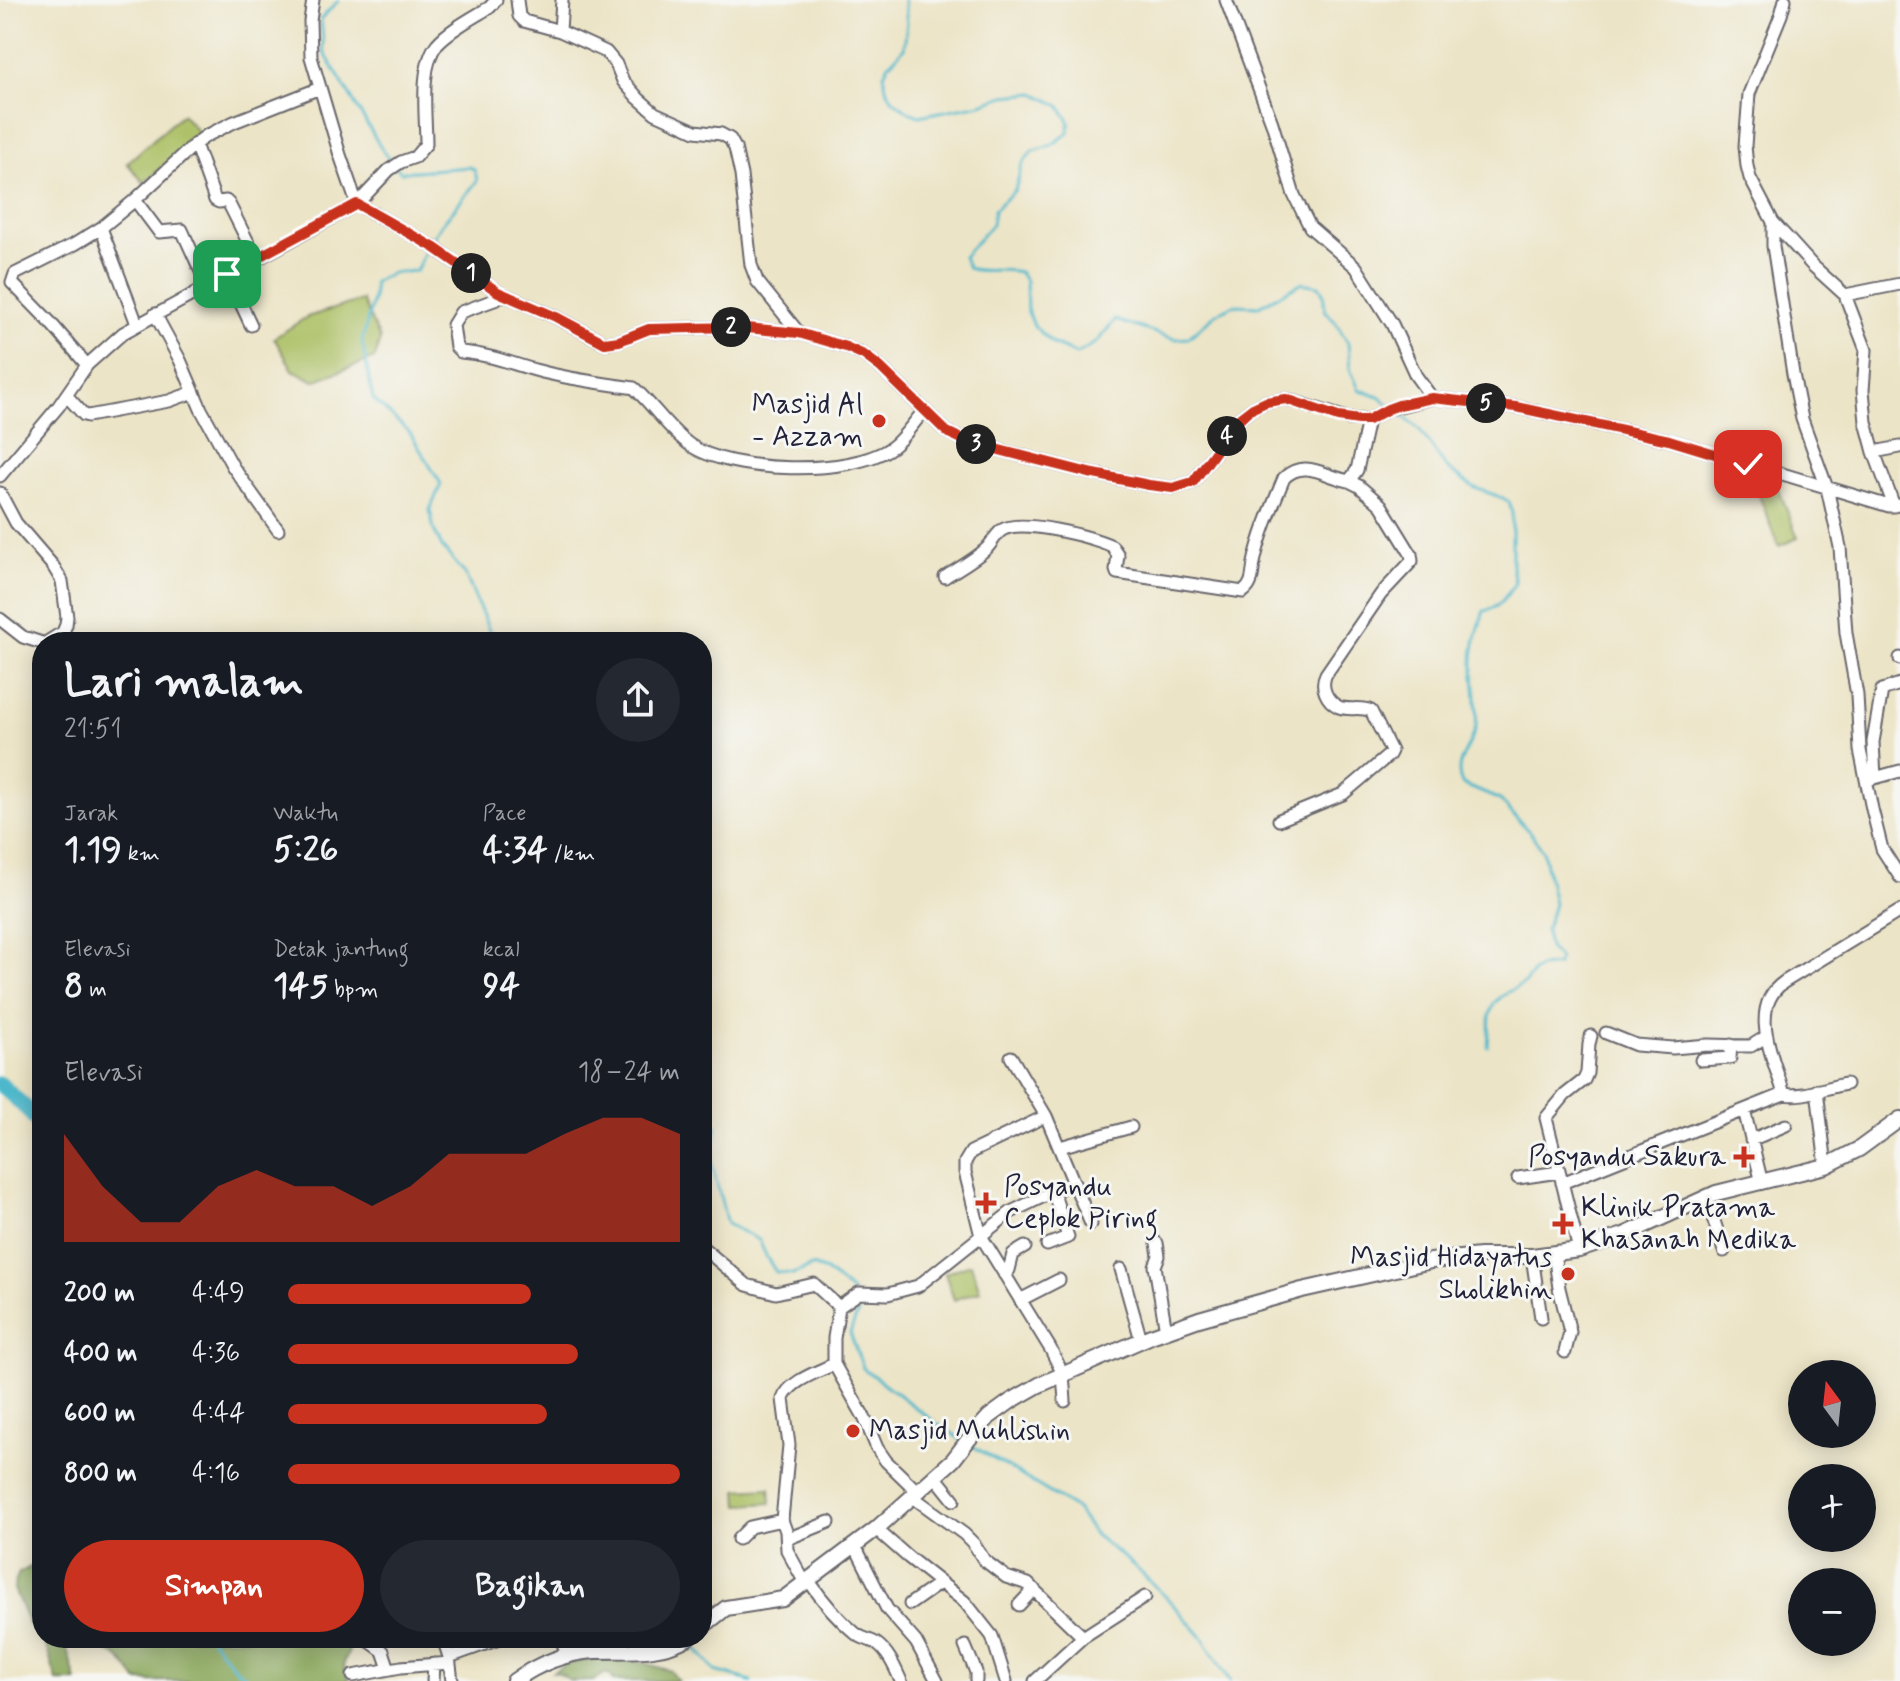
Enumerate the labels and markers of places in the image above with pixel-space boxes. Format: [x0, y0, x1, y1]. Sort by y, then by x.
pin [193, 240, 261, 308]
pin: 1 [451, 253, 491, 293]
pin: 2 [711, 307, 751, 347]
pin: 5 [1466, 383, 1506, 423]
place label: Masjid Al - Azzam [752, 387, 863, 456]
marker: Masjid Al - Azzam [870, 412, 888, 430]
pin: 4 [1207, 416, 1247, 456]
pin: 3 [956, 424, 996, 464]
pin [1714, 430, 1782, 498]
place label: Posyandu Sakura [1528, 1139, 1726, 1176]
marker: Posyandu Sakura [1733, 1146, 1755, 1168]
place label: Posyandu Ceplok Piring [1004, 1169, 1158, 1241]
place label: Klinik Pratama Khasanah Medika [1581, 1190, 1796, 1259]
marker: Posyandu Ceplok Piring [975, 1192, 997, 1214]
marker: Klinik Pratama Khasanah Medika [1552, 1213, 1574, 1235]
place label: Masjid Hidayatus Sholikhin [1350, 1240, 1552, 1309]
marker: Masjid Hidayatus Sholikhin [1559, 1265, 1577, 1283]
place label: Masjid Muhlishin [869, 1413, 1070, 1450]
marker: Masjid Muhlishin [844, 1422, 862, 1440]

